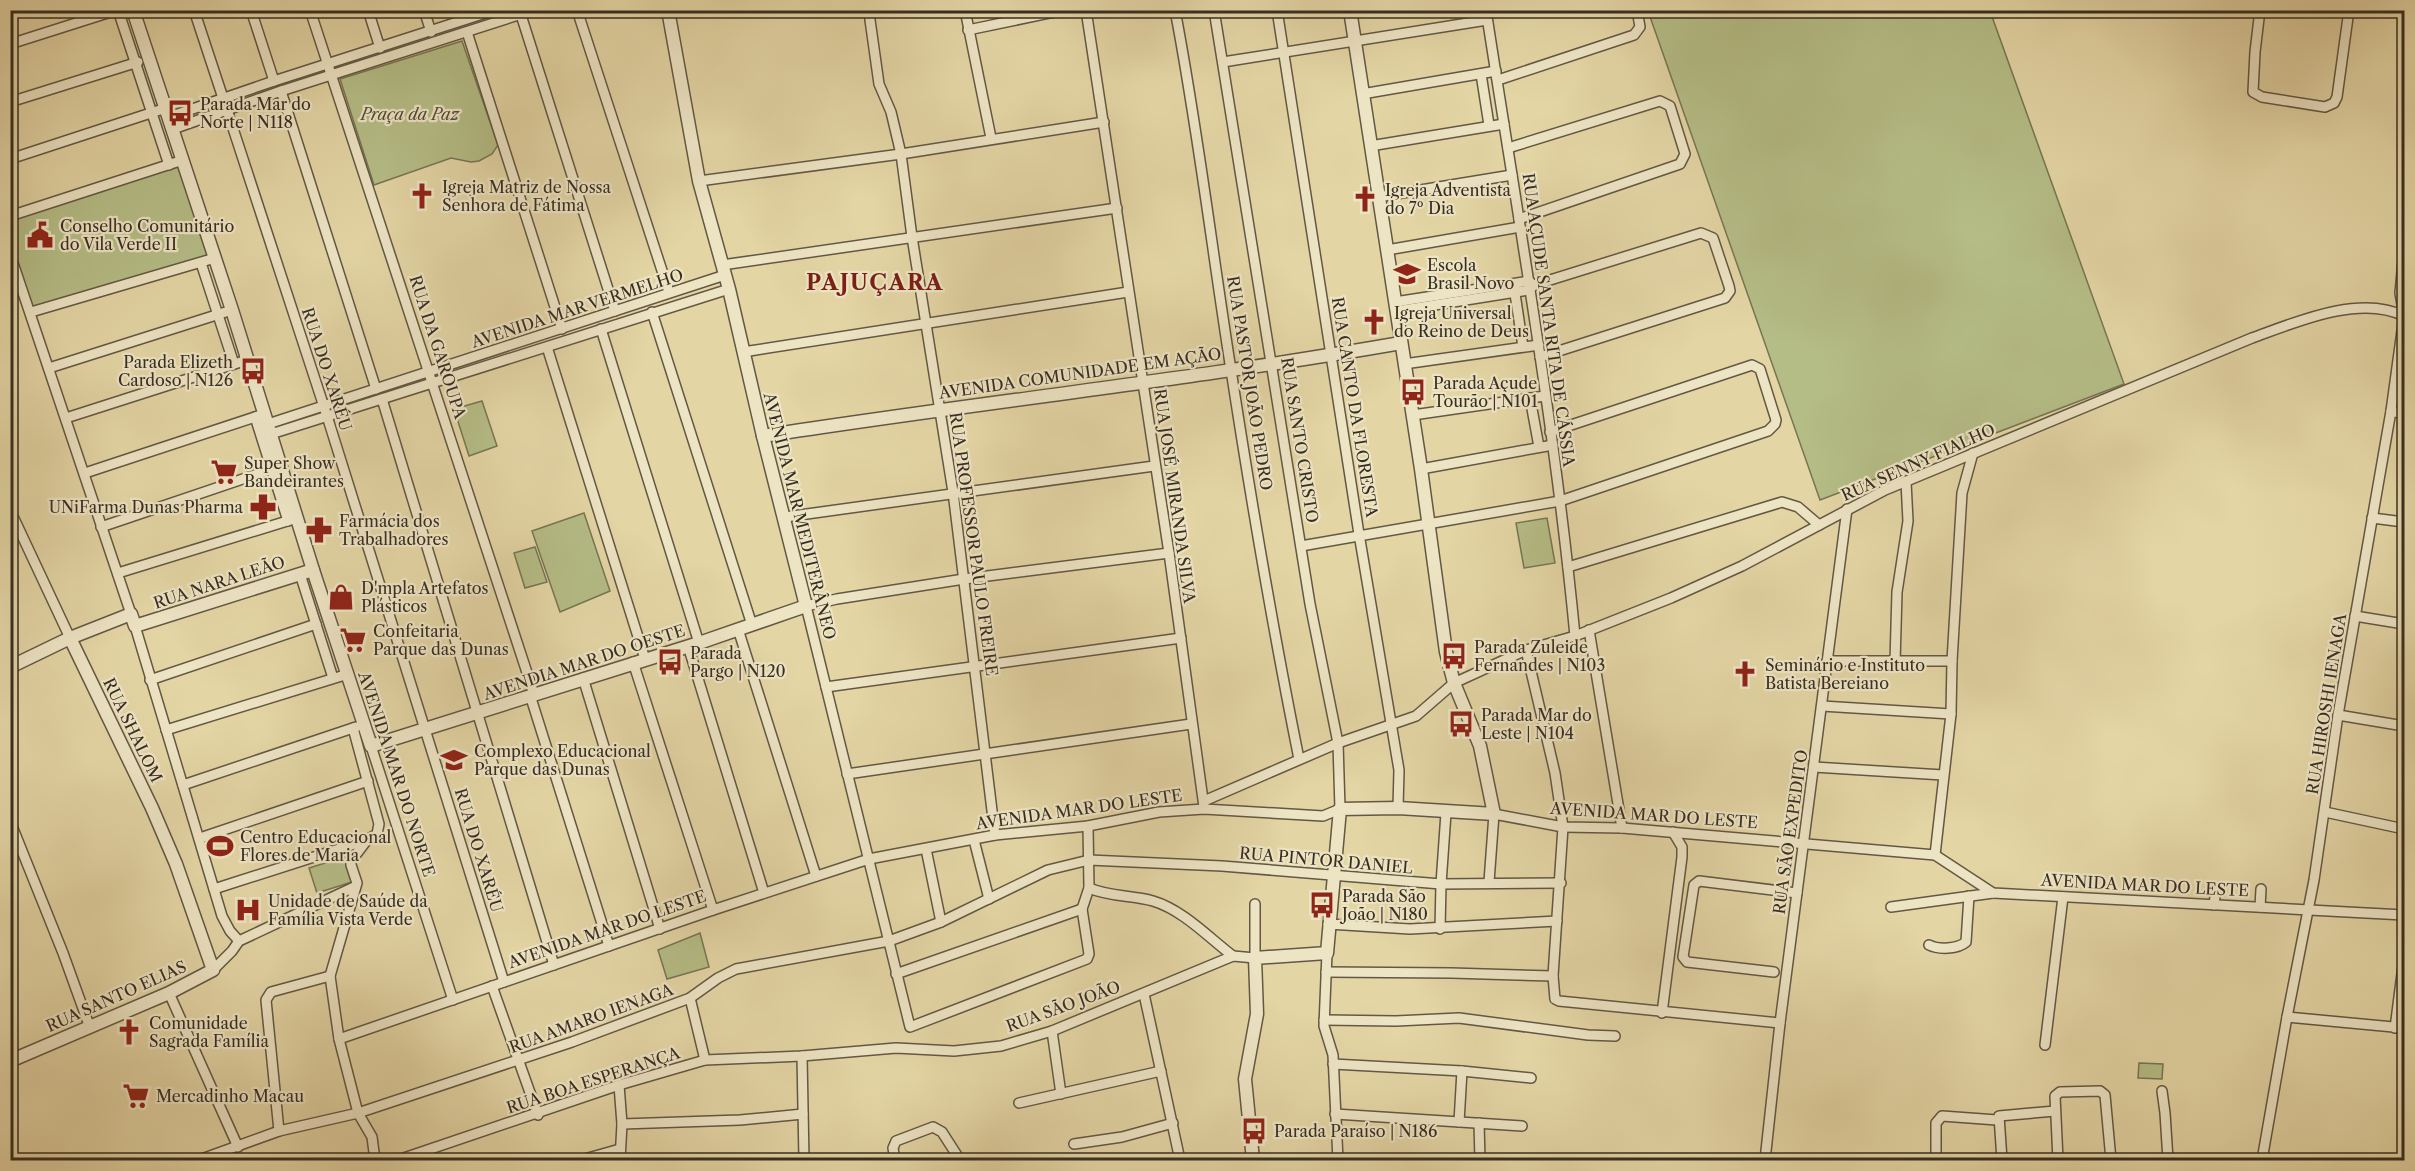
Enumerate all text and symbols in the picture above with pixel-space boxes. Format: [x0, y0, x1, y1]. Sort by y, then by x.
place label: Parada Mar do Norte | N118 [200, 94, 311, 132]
bus stop icon: Parada Mar do Norte | N118 [165, 98, 195, 128]
park label: Praça da Paz [359, 104, 461, 124]
street label: RUA AÇUDE SANTA RITA DE CÁSSIA [1518, 172, 1580, 469]
place label: Igreja Matriz de Nossa Senhora de Fátima [442, 177, 612, 215]
place label: Igreja Adventista do 7º Dia [1385, 180, 1512, 218]
church icon: Igreja Matriz de Nossa Senhora de Fátima [407, 181, 437, 211]
church icon: Igreja Adventista do 7º Dia [1350, 184, 1380, 214]
place label: Conselho Comunitário do Vila Verde II [60, 216, 234, 254]
public building icon: Conselho Comunitário do Vila Verde II [25, 220, 55, 250]
place label: Escola Brasil Novo [1427, 255, 1514, 293]
school or university icon: Escola Brasil Novo [1392, 259, 1422, 289]
street label: AVENIDA MAR VERMELHO [467, 264, 686, 352]
district label: PAJUÇARA [806, 269, 944, 296]
street label: RUA DA GAROUPA [405, 273, 471, 422]
street label: RUA PASTOR JOÃO PEDRO [1223, 274, 1278, 492]
street label: RUA CANTO DA FLORESTA [1328, 295, 1382, 520]
place label: Igreja Universal do Reino de Deus [1394, 303, 1529, 341]
street label: RUA DO XARÉU [298, 305, 356, 433]
church icon: Igreja Universal do Reino de Deus [1359, 307, 1389, 337]
street label: AVENIDA COMUNIDADE EM AÇÃO [936, 342, 1223, 403]
place label: Parada Elizeth Cardoso | N126 [118, 352, 233, 390]
bus stop icon: Parada Elizeth Cardoso | N126 [238, 356, 268, 386]
street label: RUA SANTO CRISTO [1277, 356, 1323, 524]
place label: Parada Açude Tourão | N101 [1433, 373, 1538, 411]
bus stop icon: Parada Açude Tourão | N101 [1398, 377, 1428, 407]
street label: RUA JOSÉ MIRANDA SILVA [1150, 387, 1200, 606]
street label: AVENIDA MAR MEDITERÂNEO [759, 389, 840, 642]
street label: RUA PROFESSOR PAULO FREIRE [946, 411, 1002, 677]
street label: RUA SENNY FIALHO [1838, 419, 1998, 505]
place label: Super Show Bandeirantes [244, 453, 344, 491]
supermarket icon: Super Show Bandeirantes [209, 457, 239, 487]
pharmacy icon: UNiFarma Dunas Pharma [248, 492, 278, 522]
place label: UNiFarma Dunas Pharma [49, 497, 244, 517]
place label: Farmácia dos Trabalhadores [339, 511, 448, 549]
pharmacy icon: Farmácia dos Trabalhadores [304, 515, 334, 545]
street label: RUA NARA LEÃO [150, 550, 287, 613]
place label: D'mpla Artefatos Plásticos [361, 578, 489, 616]
shop icon: D'mpla Artefatos Plásticos [326, 582, 356, 612]
street label: RUA HIROSHI IENAGA [2302, 611, 2350, 796]
street label: AVENDIA MAR DO OESTE [479, 620, 688, 704]
place label: Confeitaria Parque das Dunas [373, 621, 509, 659]
supermarket icon: Confeitaria Parque das Dunas [338, 625, 368, 655]
place label: Parada Zuleide Fernandes | N103 [1474, 637, 1605, 675]
bus stop icon: Parada Zuleide Fernandes | N103 [1439, 641, 1469, 671]
place label: Parada Pargo | N120 [690, 643, 786, 681]
bus stop icon: Parada Pargo | N120 [655, 647, 685, 677]
place label: Seminário e Instituto Batista Bereiano [1765, 655, 1925, 693]
church icon: Seminário e Instituto Batista Bereiano [1730, 659, 1760, 689]
street label: AVENIDA MAR DO NORTE [354, 668, 440, 879]
street label: RUA SHALOM [99, 675, 167, 785]
place label: Parada Mar do Leste | N104 [1481, 705, 1592, 743]
bus stop icon: Parada Mar do Leste | N104 [1446, 709, 1476, 739]
place label: Complexo Educacional Parque das Dunas [474, 741, 651, 779]
school or university icon: Complexo Educacional Parque das Dunas [439, 745, 469, 775]
street label: RUA SÃO EXPEDITO [1768, 748, 1811, 916]
street label: AVENIDA MAR DO LESTE [973, 785, 1184, 834]
street label: RUA DO XARÉU [451, 786, 507, 914]
street label: AVENIDA MAR DO LESTE [1548, 798, 1759, 832]
place label: Centro Educacional Flores de Maria [240, 827, 392, 865]
sports icon: Centro Educacional Flores de Maria [205, 831, 235, 861]
street label: RUA PINTOR DANIEL [1238, 842, 1414, 878]
street label: AVENIDA MAR DO LESTE [2039, 870, 2250, 900]
street label: AVENIDA MAR DO LESTE [504, 886, 709, 973]
place label: Parada São João | N180 [1339, 886, 1428, 924]
bus stop icon: Parada São João | N180 [1307, 890, 1337, 920]
place label: Unidade de Saúde da Família Vista Verde [268, 891, 428, 929]
hospital icon: Unidade de Saúde da Família Vista Verde [233, 895, 263, 925]
street label: RUA SANTO ELIAS [43, 956, 189, 1036]
street label: RUA SÃO JOÃO [1003, 975, 1123, 1036]
street label: RUA AMARO IENAGA [506, 979, 677, 1057]
place label: Comunidade Sagrada Família [149, 1013, 269, 1051]
church icon: Comunidade Sagrada Família [114, 1017, 144, 1047]
street label: RUA BOA ESPERANÇA [504, 1042, 683, 1118]
supermarket icon: Mercadinho Macau [121, 1081, 151, 1111]
place label: Mercadinho Macau [156, 1086, 304, 1106]
bus stop icon: Parada Paraíso | N186 [1239, 1116, 1269, 1146]
place label: Parada Paraíso | N186 [1274, 1121, 1437, 1141]

